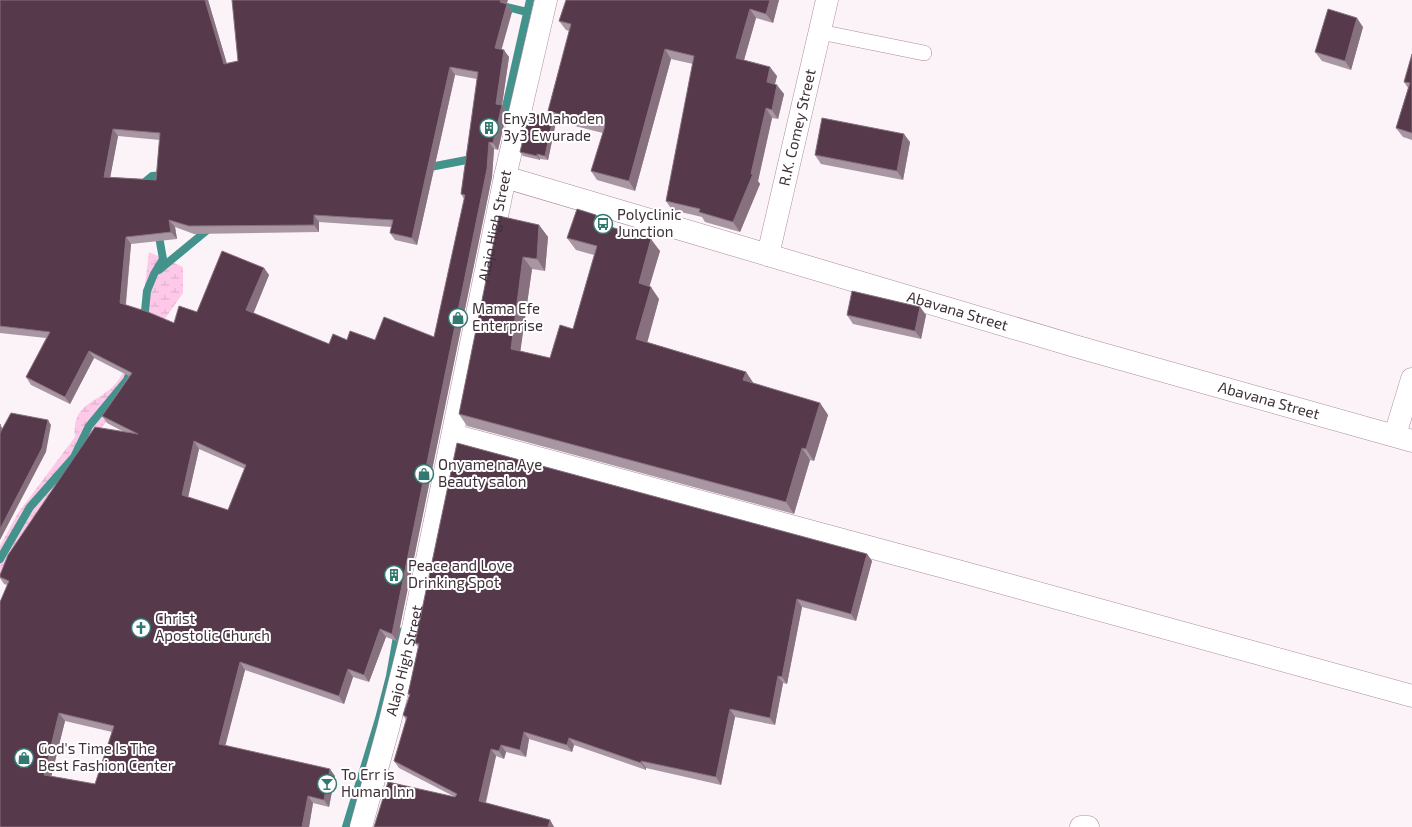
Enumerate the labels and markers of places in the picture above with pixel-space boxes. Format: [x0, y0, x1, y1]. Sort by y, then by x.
place label: Eny3 Mahoden 3y3 Ewurade [503, 109, 604, 144]
building icon: Eny3 Mahoden 3y3 Ewurade [478, 117, 500, 139]
place label: Polyclinic Junction [617, 205, 682, 240]
bus stop icon: Polyclinic Junction [592, 213, 614, 235]
place label: Mama Efe Enterprise [472, 299, 543, 334]
shop icon: Mama Efe Enterprise [447, 307, 469, 329]
place label: Onyame na Aye Beauty salon [438, 455, 542, 490]
shop icon: Onyame na Aye Beauty salon [413, 463, 435, 485]
place label: Peace and Love Drinking Spot [408, 556, 513, 591]
building icon: Peace and Love Drinking Spot [383, 564, 405, 586]
place label: Christ Apostolic Church [155, 609, 270, 644]
church icon: Christ Apostolic Church [130, 617, 152, 639]
place label: God's Time Is The Best Fashion Center [38, 739, 174, 774]
shop icon: God's Time Is The Best Fashion Center [13, 747, 35, 769]
place label: To Err is Human Inn [341, 765, 414, 800]
bar icon: To Err is Human Inn [316, 773, 338, 795]

